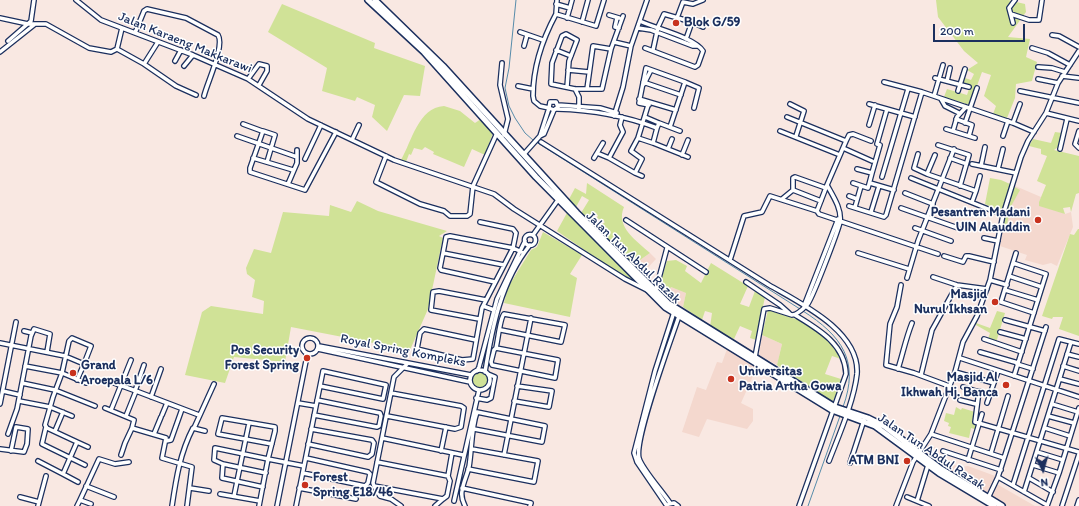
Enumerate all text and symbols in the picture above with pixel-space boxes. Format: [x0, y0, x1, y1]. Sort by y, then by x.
street label: Jalan Karaeng Makkarawi [116, 9, 254, 77]
place label: Blok G/59 [684, 15, 740, 31]
scale bar [935, 16, 1027, 42]
marker: Blok G/59 [671, 18, 681, 28]
text: 200 m [940, 24, 974, 38]
place label: Pesantren Madani UIN Alauddin [931, 205, 1030, 236]
street label: Jalan Tun Abdul Razak [582, 209, 684, 307]
marker: Pesantren Madani UIN Alauddin [1033, 215, 1043, 225]
place label: Masjid Nurul Ikhsan [914, 287, 987, 318]
marker: Masjid Nurul Ikhsan [990, 297, 1000, 307]
street label: Royal Spring Kompleks [339, 331, 467, 371]
place label: Pos Security Forest Spring [225, 343, 299, 374]
marker: Pos Security Forest Spring [302, 353, 312, 363]
place label: Grand Aroepala L/6 [81, 358, 153, 389]
place label: Universitas Patria Artha Gowa [739, 364, 841, 395]
marker: Grand Aroepala L/6 [68, 368, 78, 378]
place label: Masjid Al Ikhwah Hj. Banca [901, 370, 998, 401]
marker: Universitas Patria Artha Gowa [726, 374, 736, 384]
marker: Masjid Al Ikhwah Hj. Banca [1001, 380, 1011, 390]
street label: Jalan Tun Abdul Razak [874, 410, 988, 494]
north arrow [1023, 450, 1063, 490]
place label: ATM BNI [849, 453, 899, 469]
marker: ATM BNI [902, 456, 912, 466]
place label: Forest Spring E18/46 [313, 470, 393, 501]
text: N [1040, 476, 1049, 489]
marker: Forest Spring E18/46 [300, 480, 310, 490]

